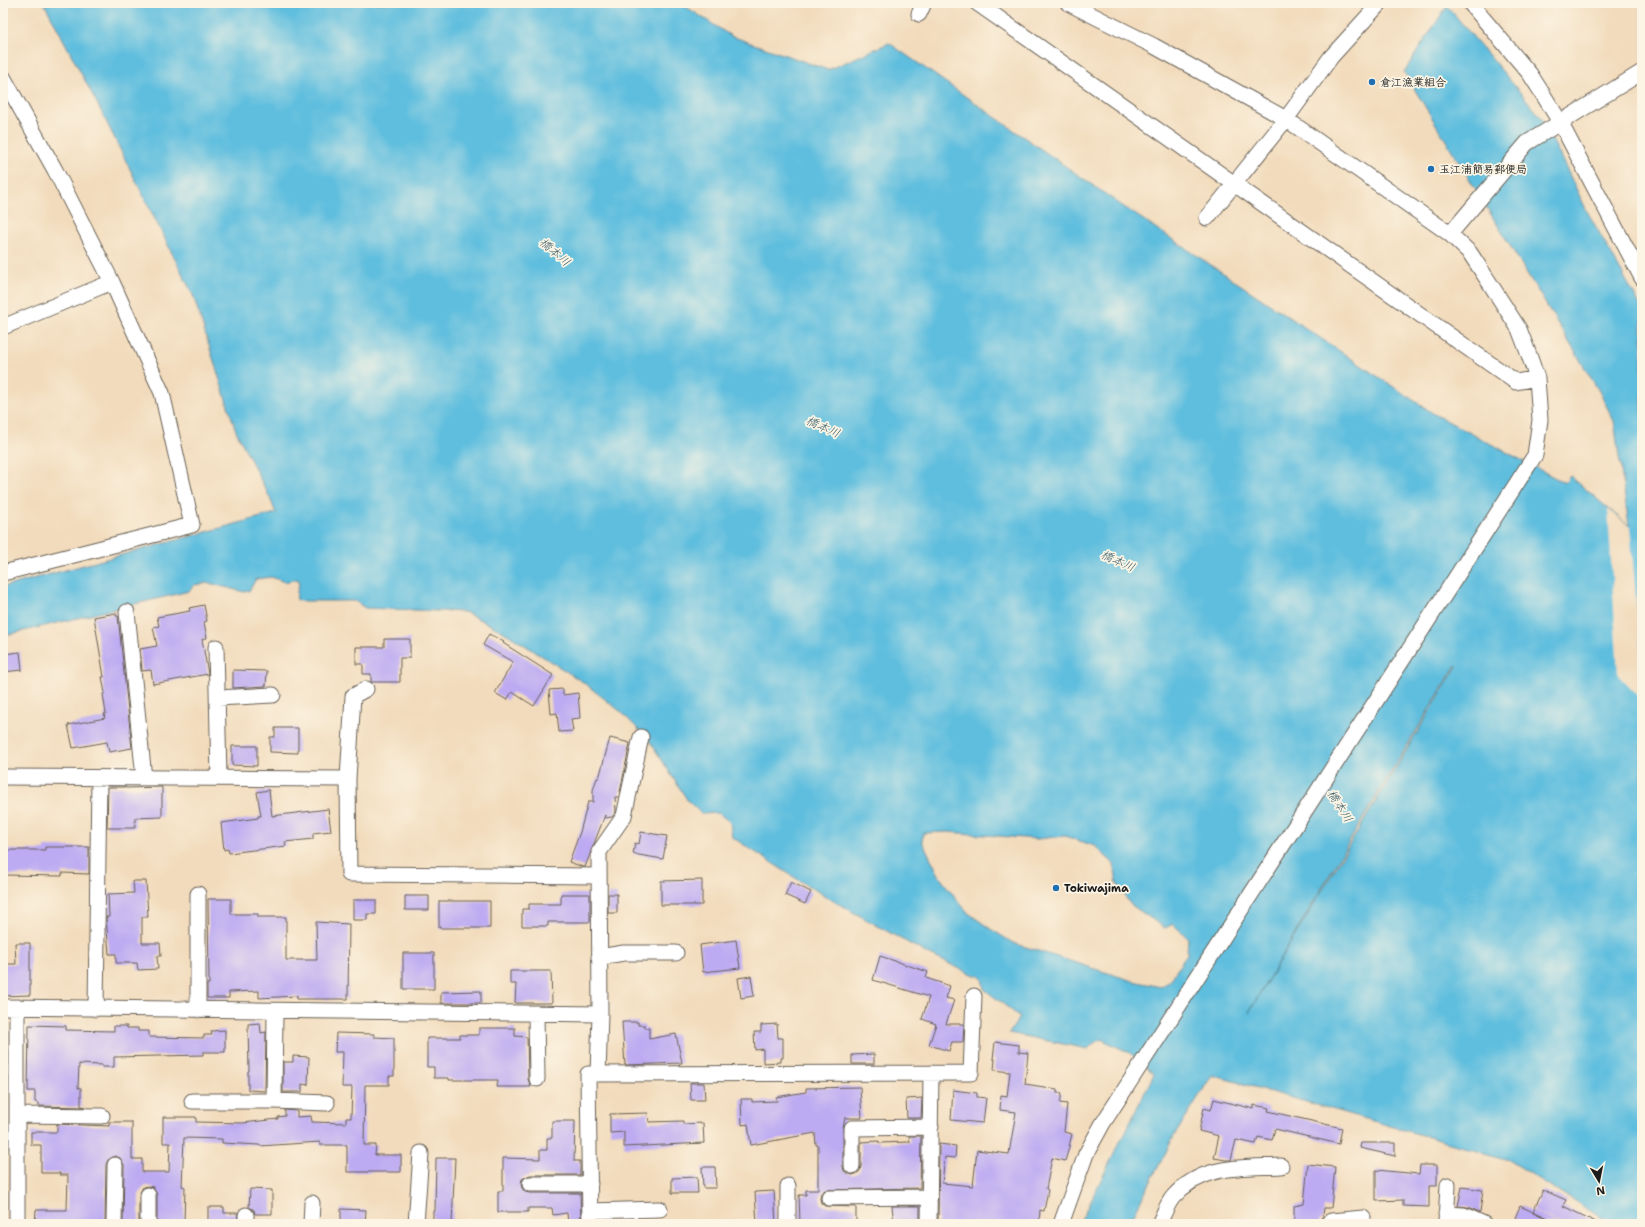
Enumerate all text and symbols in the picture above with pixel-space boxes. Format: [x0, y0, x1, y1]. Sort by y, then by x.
place label: 倉江漁業組合 [1380, 75, 1446, 90]
marker: 倉江漁業組合 [1367, 77, 1377, 87]
place label: 玉江浦簡易郵便局 [1439, 162, 1527, 177]
marker: 玉江浦簡易郵便局 [1426, 164, 1436, 174]
water label: 橋本川 [536, 234, 574, 270]
water label: 橋本川 [803, 412, 843, 442]
water label: 橋本川 [1098, 546, 1138, 576]
water label: 橋本川 [1324, 786, 1356, 826]
place label: Tokiwajima [1064, 881, 1129, 896]
marker: Tokiwajima [1051, 883, 1061, 893]
north arrow [1579, 1161, 1619, 1201]
text: N [1595, 1182, 1606, 1199]

